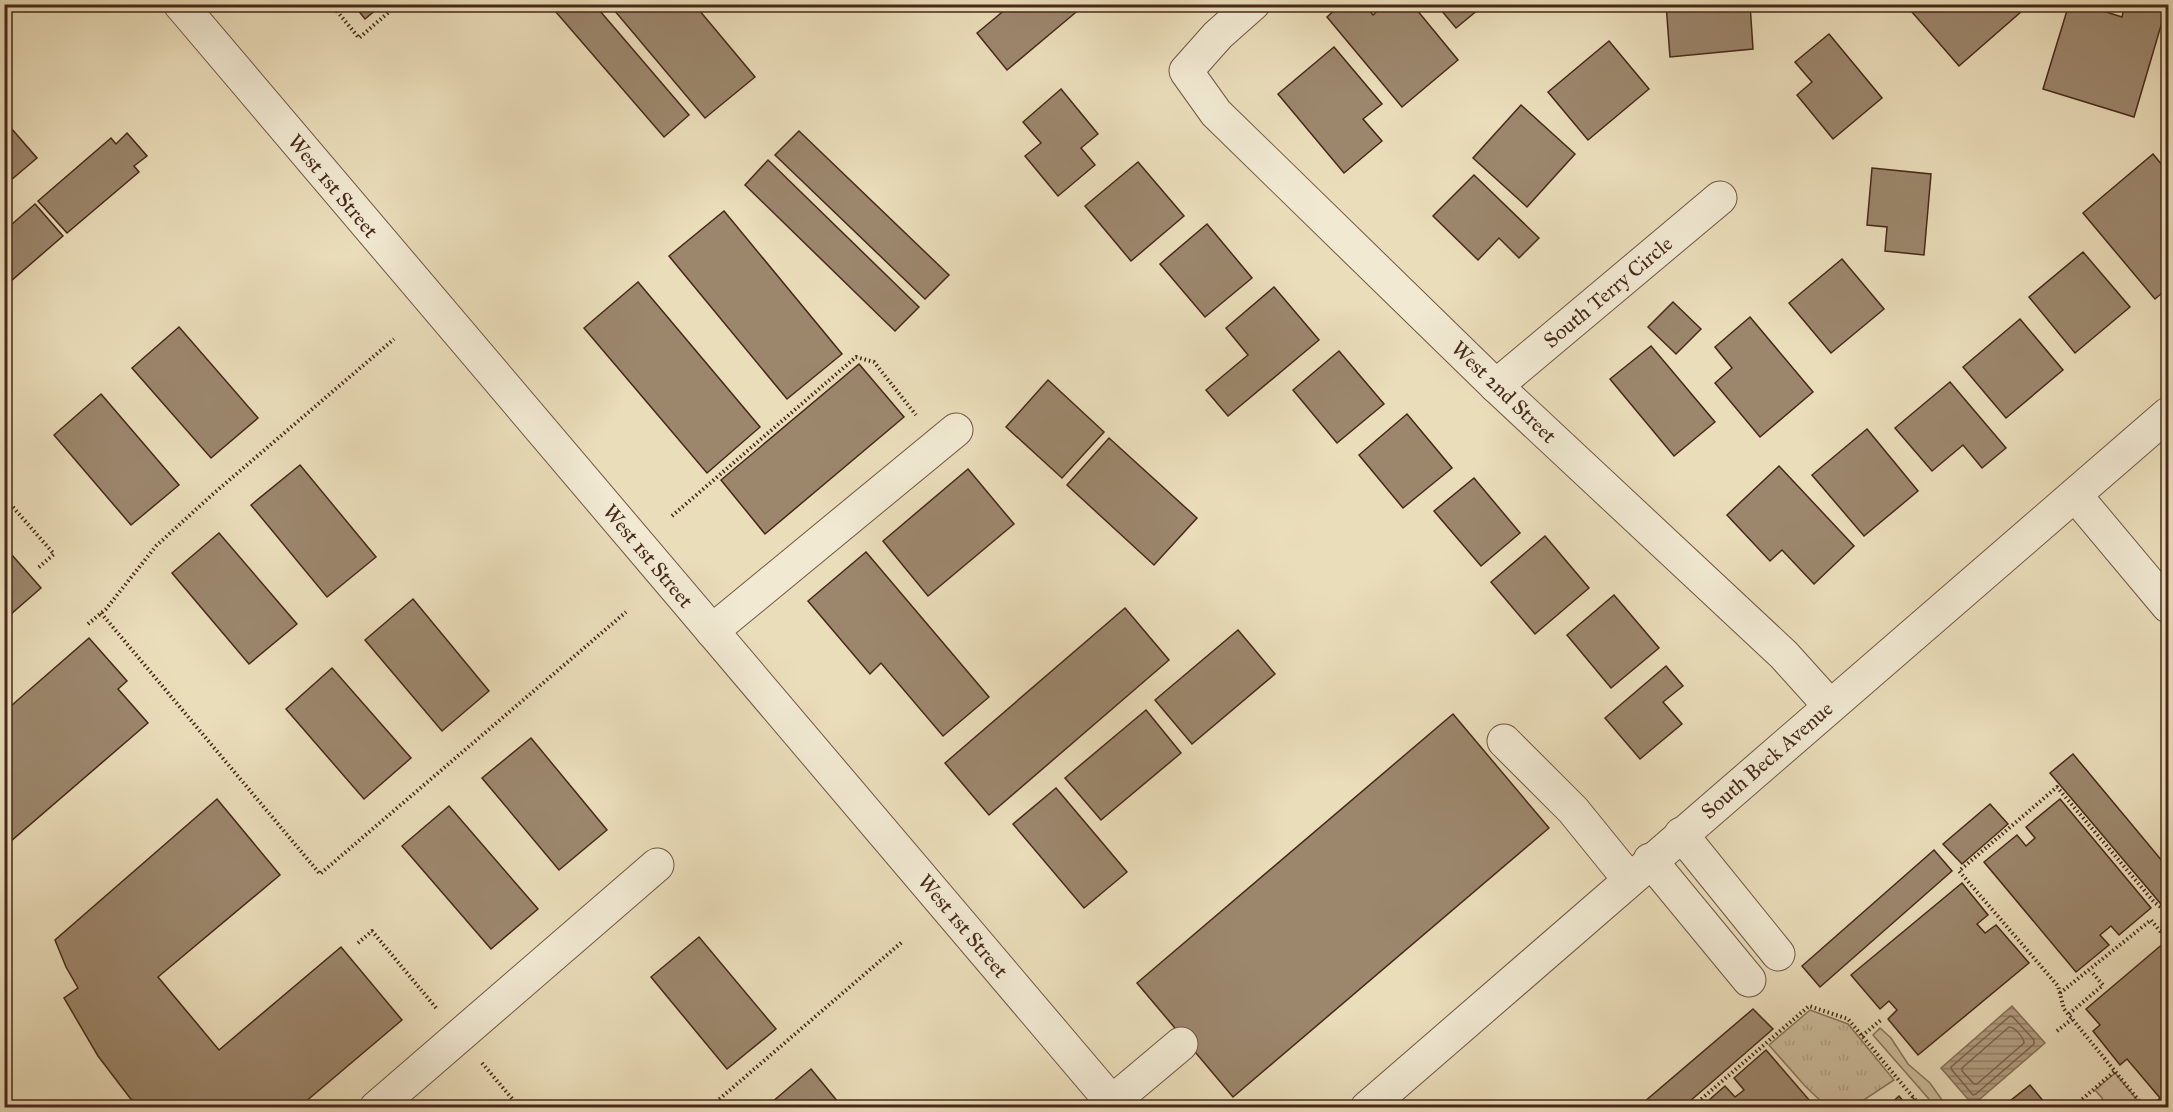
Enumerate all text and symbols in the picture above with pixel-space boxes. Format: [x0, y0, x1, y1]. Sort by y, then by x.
street label: West 1st Street [282, 129, 384, 244]
street label: South Terry Circle [1538, 230, 1678, 353]
street label: West 2nd Street [1446, 335, 1562, 449]
street label: West 1st Street [597, 499, 699, 614]
street label: South Beck Avenue [1696, 695, 1839, 824]
street label: West 1st Street [912, 869, 1014, 984]

